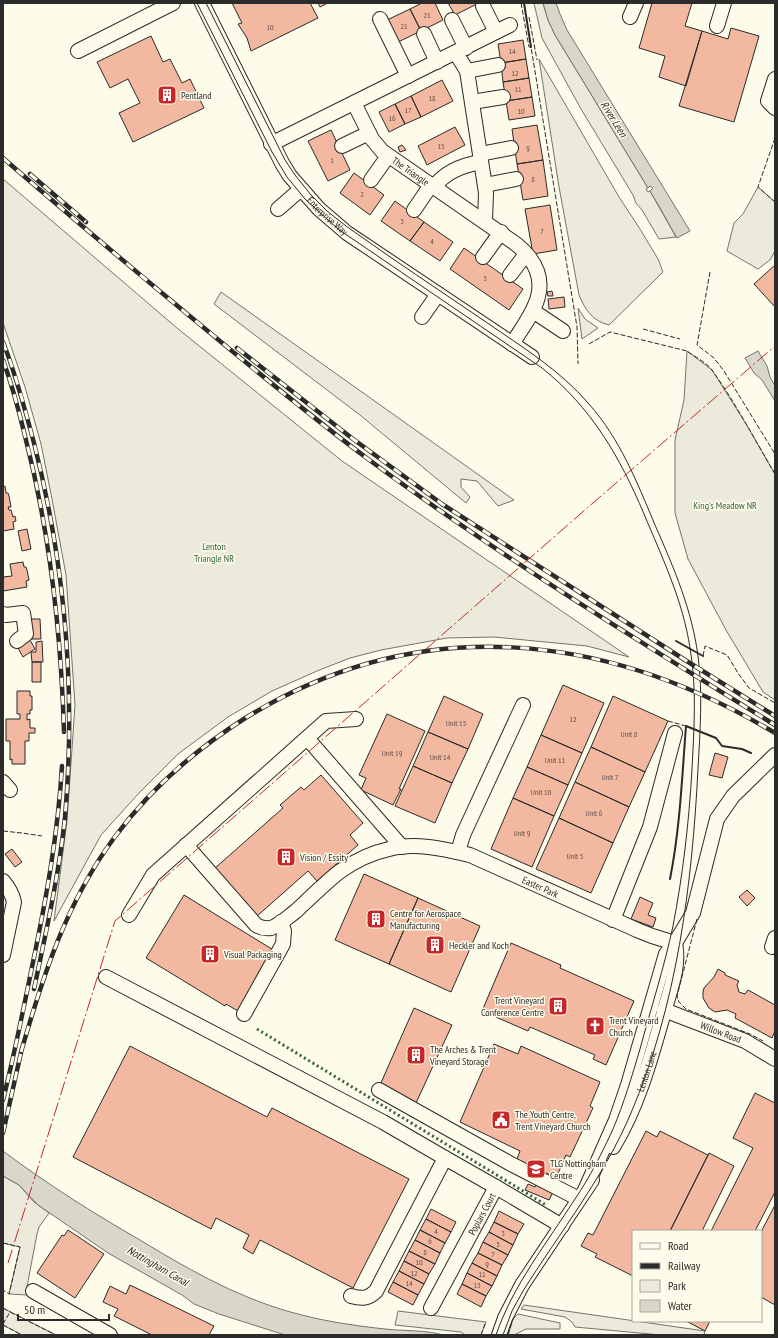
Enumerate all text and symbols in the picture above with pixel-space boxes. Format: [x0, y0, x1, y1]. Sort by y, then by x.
house number: 21 [423, 10, 431, 20]
house number: 21 [400, 21, 408, 31]
house number: 10 [266, 22, 274, 32]
house number: 14 [508, 46, 516, 56]
house number: 12 [511, 68, 519, 78]
building icon: Pentland [156, 84, 178, 106]
house number: 11 [514, 84, 522, 94]
place label: Pentland [181, 89, 212, 102]
house number: 18 [428, 93, 436, 103]
water label: River Leen [598, 98, 631, 141]
house number: 17 [404, 105, 412, 115]
house number: 10 [517, 106, 525, 116]
house number: 16 [388, 113, 396, 123]
house number: 15 [437, 141, 445, 151]
house number: 9 [526, 143, 530, 153]
street label: The Triangle [390, 154, 432, 189]
house number: 1 [330, 155, 334, 165]
house number: 8 [531, 174, 535, 184]
house number: 2 [360, 189, 364, 199]
street label: Enterprise Way [304, 194, 351, 238]
house number: 3 [400, 216, 404, 226]
house number: 7 [540, 226, 544, 236]
house number: 4 [430, 236, 434, 246]
house number: 5 [483, 273, 487, 283]
park label: King's Meadow NR [693, 499, 757, 512]
park label: Lenton Triangle NR [194, 540, 234, 565]
house number: 12 [569, 714, 577, 724]
house number: Unit 15 [446, 718, 466, 728]
house number: Unit 8 [621, 729, 638, 739]
house number: Unit 19 [382, 748, 403, 758]
house number: Unit 14 [430, 752, 451, 762]
house number: Unit 11 [545, 755, 566, 765]
house number: Unit 7 [602, 772, 619, 782]
house number: Unit 10 [531, 787, 552, 797]
house number: Unit 6 [586, 808, 603, 818]
house number: Unit 9 [514, 828, 531, 838]
building icon: Vision / Essity [275, 846, 297, 868]
place label: Vision / Essity [299, 851, 348, 864]
house number: Unit 5 [567, 851, 583, 861]
street label: Easter Park [520, 873, 561, 900]
place label: Centre for Aerospace Manufacturing [390, 907, 461, 932]
building icon: Centre for Aerospace Manufacturing [365, 908, 387, 930]
building icon: Heckler and Koch [424, 934, 446, 956]
place label: Heckler and Koch [449, 939, 509, 952]
building icon: Visual Packaging [199, 943, 221, 965]
place label: Visual Packaging [223, 948, 282, 961]
place label: Trent Vineyard Conference Centre [481, 994, 544, 1019]
building icon: Trent Vineyard Conference Centre [547, 995, 569, 1017]
place label: Trent Vineyard Church [609, 1014, 659, 1039]
church icon: Trent Vineyard Church [584, 1015, 606, 1037]
street label: Willow Road [699, 1018, 743, 1046]
place label: The Arches & Trent Vineyard Storage [429, 1043, 496, 1068]
building icon: The Arches & Trent Vineyard Storage [405, 1044, 427, 1066]
street label: Lenton Lane [633, 1049, 659, 1093]
place label: The Youth Centre, Trent Vineyard Church [515, 1108, 591, 1133]
public building icon: The Youth Centre, Trent Vineyard Church [490, 1109, 512, 1131]
place label: TLG Nottingham Centre [550, 1157, 606, 1182]
school or university icon: TLG Nottingham Centre [525, 1158, 547, 1180]
street label: Poplars Court [465, 1190, 498, 1237]
house number: 4 [434, 1226, 438, 1236]
house number: 3 [501, 1228, 505, 1238]
legend [632, 1230, 762, 1322]
house number: 6 [428, 1236, 432, 1246]
text: Road [668, 1238, 688, 1253]
house number: 5 [496, 1239, 500, 1249]
water label: Nottingham Canal [125, 1243, 192, 1290]
house number: 8 [423, 1247, 427, 1257]
house number: 7 [491, 1249, 495, 1259]
house number: 10 [415, 1257, 423, 1267]
text: Railway [668, 1258, 701, 1273]
house number: 9 [485, 1259, 489, 1269]
house number: 12 [410, 1268, 418, 1278]
house number: 11 [478, 1269, 486, 1279]
house number: 14 [405, 1278, 413, 1288]
text: Park [668, 1278, 686, 1293]
house number: 13 [473, 1280, 481, 1290]
scale bar [18, 1296, 109, 1322]
text: Water [668, 1298, 693, 1313]
text: 50 m [24, 1302, 45, 1317]

